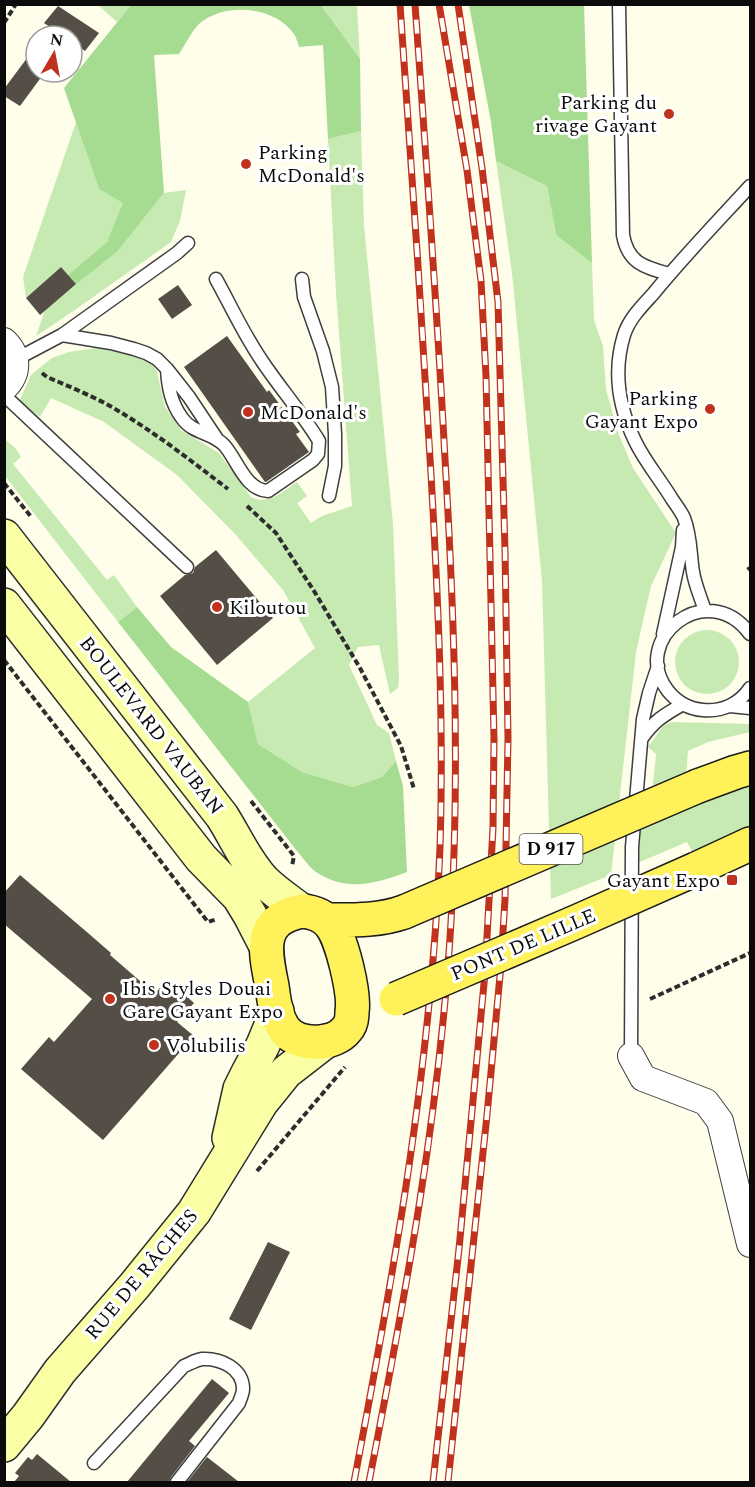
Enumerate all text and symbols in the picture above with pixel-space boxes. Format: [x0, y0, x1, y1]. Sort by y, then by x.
north arrow [24, 24, 84, 84]
text: N [48, 27, 65, 53]
place label: Parking du rivage Gayant [535, 88, 657, 141]
marker: Parking du rivage Gayant [662, 107, 676, 121]
place label: Parking McDonald's [258, 138, 365, 191]
marker: Parking McDonald's [239, 157, 253, 171]
place label: Parking Gayant Expo [585, 384, 698, 437]
place label: McDonald's [260, 398, 367, 428]
marker: Parking Gayant Expo [703, 402, 717, 416]
marker: McDonald's [241, 405, 255, 419]
place label: Kiloutou [229, 593, 306, 623]
marker: Kiloutou [210, 600, 224, 614]
street label: BOULEVARD VAUBAN [72, 630, 231, 821]
road number: D 917 [520, 834, 582, 864]
place label: Gayant Expo [607, 866, 720, 896]
marker: Gayant Expo [725, 873, 739, 887]
street label: PONT DE LILLE [446, 901, 601, 989]
place label: Ibis Styles Douai Gare Gayant Expo [122, 974, 283, 1027]
marker: Ibis Styles Douai Gare Gayant Expo [103, 992, 117, 1006]
place label: Volubilis [166, 1031, 246, 1061]
marker: Volubilis [147, 1038, 161, 1052]
street label: RUE DE RÂCHES [78, 1203, 206, 1347]

